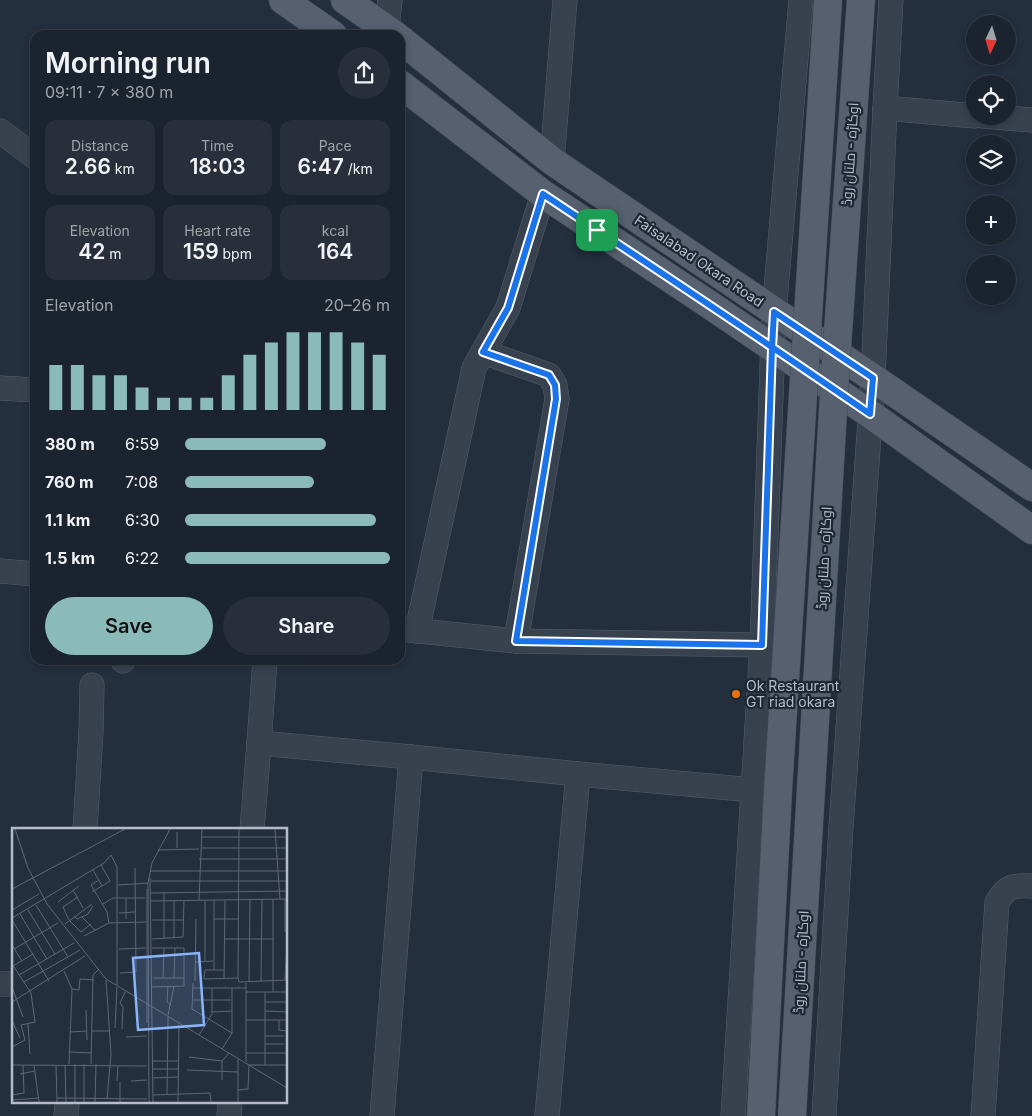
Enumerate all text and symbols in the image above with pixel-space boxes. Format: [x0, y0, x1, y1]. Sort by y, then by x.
north arrow [966, 15, 1016, 65]
map controls [966, 15, 1016, 305]
text: Morning run [45, 46, 211, 80]
button: share [338, 47, 390, 99]
button: locate [966, 75, 1016, 125]
text: 09:11 · 7 × 380 m [45, 82, 173, 102]
street label: اوکاڑہ - ملتان روڈ [837, 102, 862, 206]
button: layers [966, 135, 1016, 185]
text: Distance [71, 137, 129, 154]
text: Time [201, 137, 234, 154]
text: Pace [319, 137, 352, 154]
text: 2.66 [65, 154, 111, 179]
text: 18:03 [189, 154, 246, 179]
text: 6:47 [298, 154, 344, 179]
text: km [111, 160, 135, 177]
text: /km [344, 160, 373, 177]
button: + [966, 195, 1016, 245]
pin [576, 209, 618, 251]
street label: Faisalabad Okara Road [632, 211, 767, 310]
icon: arrive [583, 216, 611, 244]
text: Elevation [70, 222, 130, 239]
text: Heart rate [184, 222, 251, 239]
text: kcal [322, 222, 349, 239]
text: 42 [78, 239, 105, 264]
text: 159 [183, 239, 219, 264]
text: 164 [317, 239, 353, 264]
text: m [105, 245, 121, 262]
text: bpm [219, 245, 252, 262]
button: − [966, 255, 1016, 305]
text: Elevation [45, 295, 114, 315]
text: 20–26 m [324, 295, 390, 315]
text: 380 m [45, 434, 95, 454]
text: 6:59 [125, 434, 159, 454]
text: 760 m [45, 472, 94, 492]
text: 7:08 [125, 472, 158, 492]
street label: اوکاڑہ - ملتان روڈ [812, 506, 835, 610]
text: 1.1 km [45, 510, 90, 530]
text: 6:30 [125, 510, 160, 530]
text: 1.5 km [45, 548, 95, 568]
text: 6:22 [125, 548, 159, 568]
button: Save [45, 597, 213, 655]
button: Share [223, 597, 390, 655]
place label: Ok Restaurant GT riad okara [746, 677, 840, 710]
marker: Ok Restaurant GT riad okara [730, 688, 742, 700]
inset map [12, 828, 288, 1104]
street label: اوکاڑہ - ملتان روڈ [789, 910, 812, 1014]

